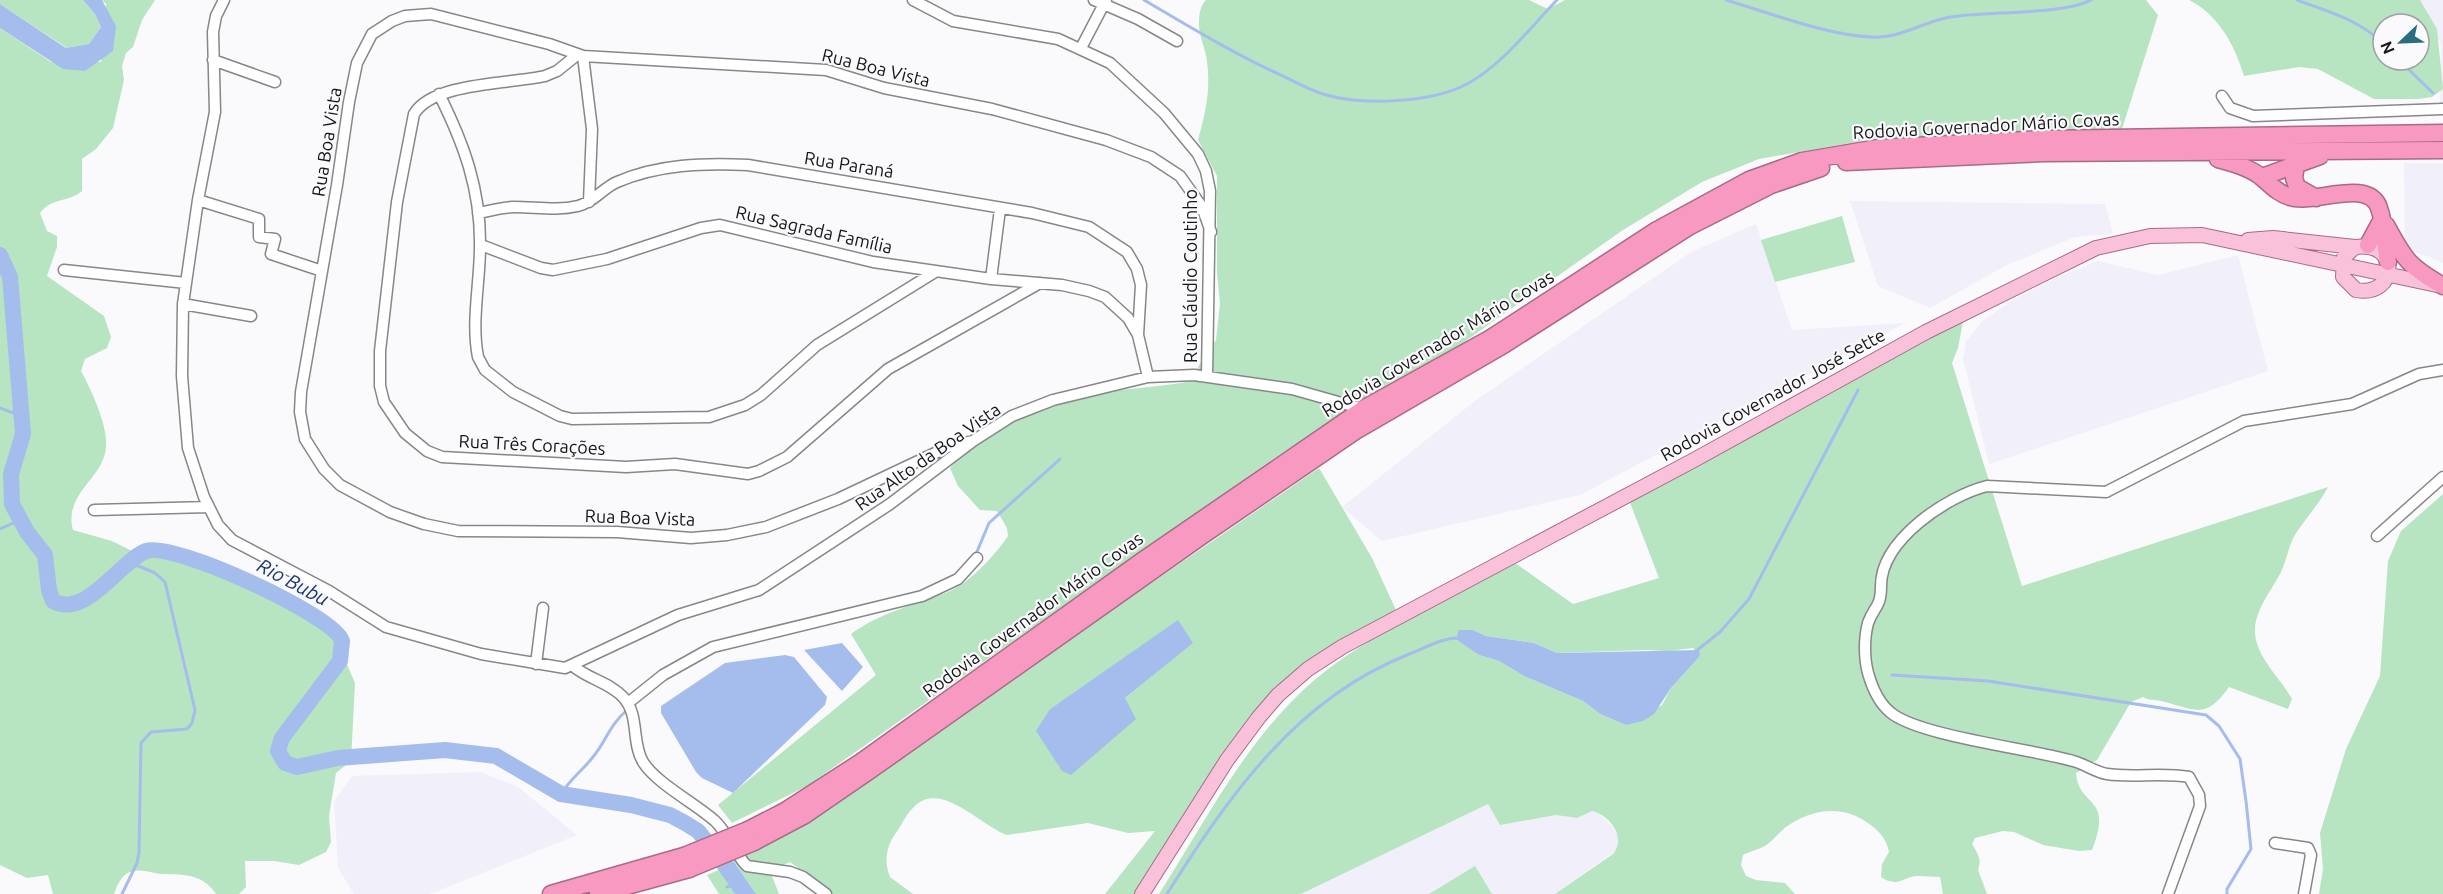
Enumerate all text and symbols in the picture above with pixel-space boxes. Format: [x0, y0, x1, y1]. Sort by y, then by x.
north arrow [2371, 12, 2431, 72]
text: N [2377, 39, 2398, 57]
street label: Rua Boa Vista [820, 44, 932, 90]
street label: Rua Boa Vista [307, 86, 345, 198]
street label: Rodovia Governador Mário Covas [1852, 108, 2120, 142]
street label: Rua Paraná [803, 147, 895, 181]
street label: Rua Cláudio Coutinho [1180, 189, 1200, 363]
street label: Rua Sagrada Família [734, 201, 895, 257]
street label: Rodovia Governador Mário Covas [1318, 266, 1557, 420]
street label: Rodovia Governador José Sette [1657, 324, 1888, 464]
street label: Rua Alto da Boa Vista [851, 398, 1004, 514]
street label: Rua Três Corações [458, 430, 606, 458]
street label: Rua Boa Vista [584, 505, 696, 529]
street label: Rodovia Governador Mário Covas [919, 528, 1146, 701]
water label: Rio Bubu [254, 553, 333, 610]

